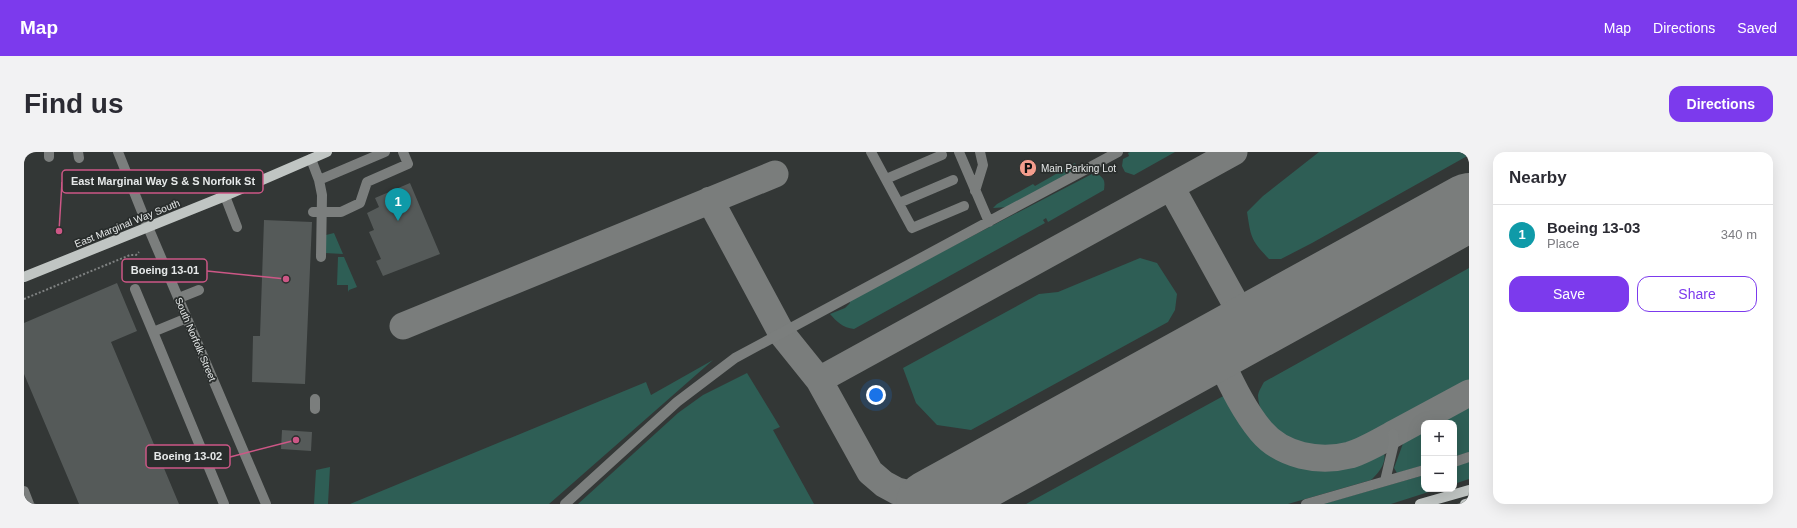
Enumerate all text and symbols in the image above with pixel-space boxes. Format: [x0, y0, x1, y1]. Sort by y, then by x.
text: Map [20, 17, 58, 38]
text: Map [1604, 20, 1631, 36]
text: Directions [1653, 20, 1715, 36]
text: Saved [1737, 20, 1777, 36]
button: Directions [1669, 86, 1773, 122]
text: Find us [24, 88, 124, 119]
parking icon: Main Parking Lot [1018, 158, 1038, 178]
place label: Main Parking Lot [1041, 163, 1116, 174]
text: Nearby [1509, 168, 1567, 187]
callout: East Marginal Way S & S Norfolk St [62, 170, 263, 193]
text: East Marginal Way S & S Norfolk St [71, 175, 255, 187]
pin: 1 [385, 188, 411, 221]
street label: East Marginal Way South [73, 197, 181, 250]
text: Boeing 13-03 [1547, 219, 1640, 236]
text: 1 [1518, 227, 1526, 242]
text: 340 m [1721, 227, 1757, 242]
text: Place [1547, 236, 1580, 251]
callout: Boeing 13-01 [122, 259, 207, 282]
text: Boeing 13-01 [131, 264, 199, 276]
button: Save [1509, 276, 1629, 312]
button: Share [1637, 276, 1757, 312]
street label: South Norfolk Street [173, 296, 218, 383]
your location [866, 385, 886, 405]
map controls [1421, 420, 1457, 492]
button: + [1421, 420, 1457, 456]
callout: Boeing 13-02 [146, 445, 230, 468]
text: Boeing 13-02 [154, 450, 222, 462]
button: − [1421, 456, 1457, 492]

